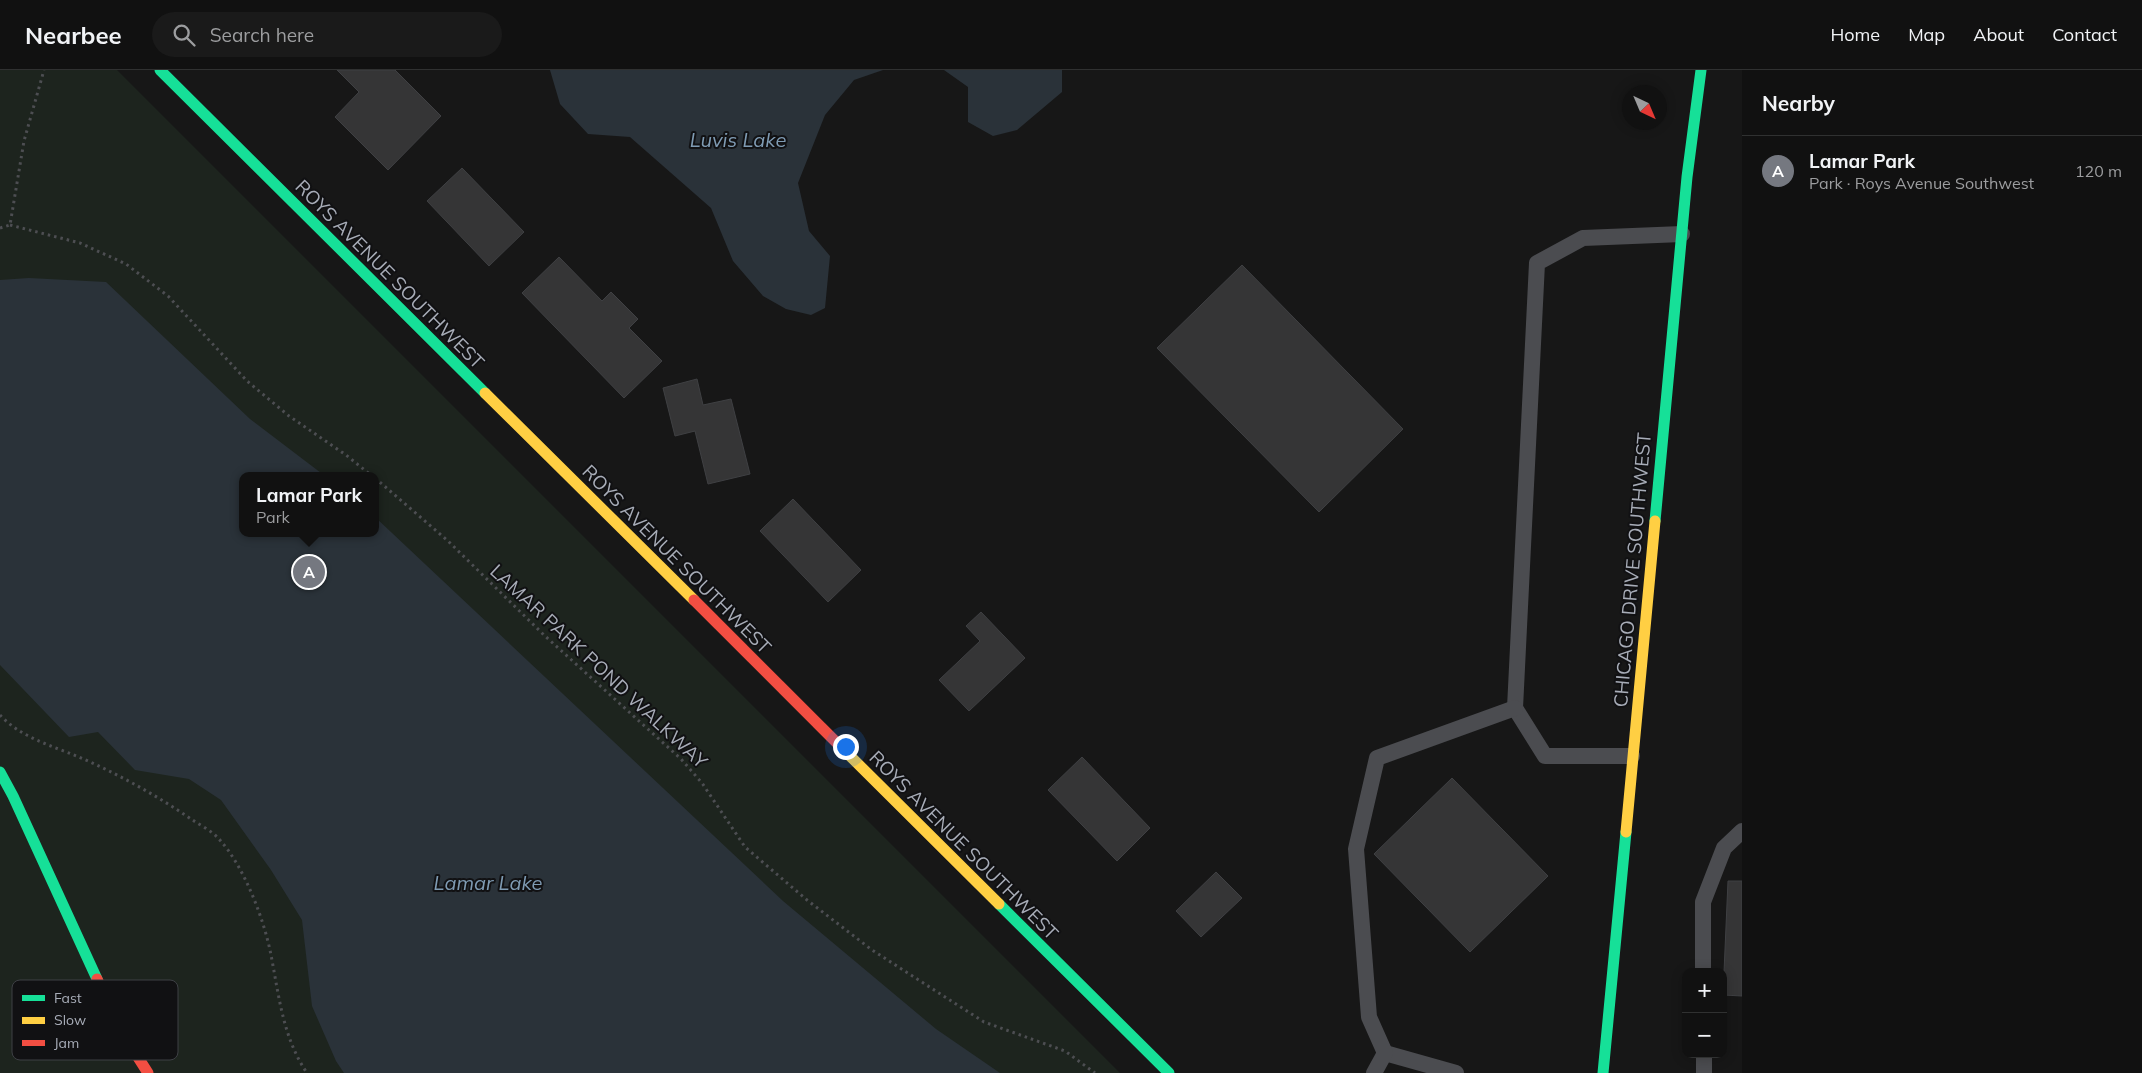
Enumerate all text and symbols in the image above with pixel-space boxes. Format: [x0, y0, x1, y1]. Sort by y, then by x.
search box [152, 12, 502, 57]
text: Nearbee [25, 20, 122, 50]
icon: search [170, 21, 198, 49]
text: Search here [210, 23, 314, 47]
text: Home [1830, 23, 1880, 46]
text: Map [1908, 23, 1945, 46]
text: About [1973, 23, 2024, 46]
text: Contact [2052, 23, 2117, 46]
north arrow [1622, 85, 1667, 130]
text: Nearby [1762, 90, 1835, 116]
water label: Luvis Lake [690, 127, 786, 152]
text: Lamar Park [1809, 149, 1915, 173]
text: A [1772, 161, 1784, 181]
text: 120 m [2075, 161, 2122, 181]
text: Park · Roys Avenue Southwest [1809, 173, 2034, 193]
street label: ROYS AVENUE SOUTHWEST [290, 174, 490, 374]
street label: CHICAGO DRIVE SOUTHWEST [1608, 431, 1656, 708]
street label: ROYS AVENUE SOUTHWEST [577, 459, 777, 659]
popup [239, 472, 379, 537]
text: Lamar Park [256, 483, 362, 507]
text: Park [256, 507, 290, 527]
pin: A [293, 553, 325, 591]
street label: LAMAR PARK POND WALKWAY [485, 559, 713, 773]
your location [833, 734, 859, 760]
street label: ROYS AVENUE SOUTHWEST [864, 745, 1064, 945]
water label: Lamar Lake [434, 870, 542, 895]
map controls [1682, 968, 1727, 1058]
button: + [1682, 968, 1727, 1013]
legend [12, 980, 178, 1060]
text: Fast [54, 989, 82, 1007]
text: Slow [54, 1011, 86, 1029]
button: − [1682, 1013, 1727, 1058]
text: Jam [54, 1034, 79, 1052]

